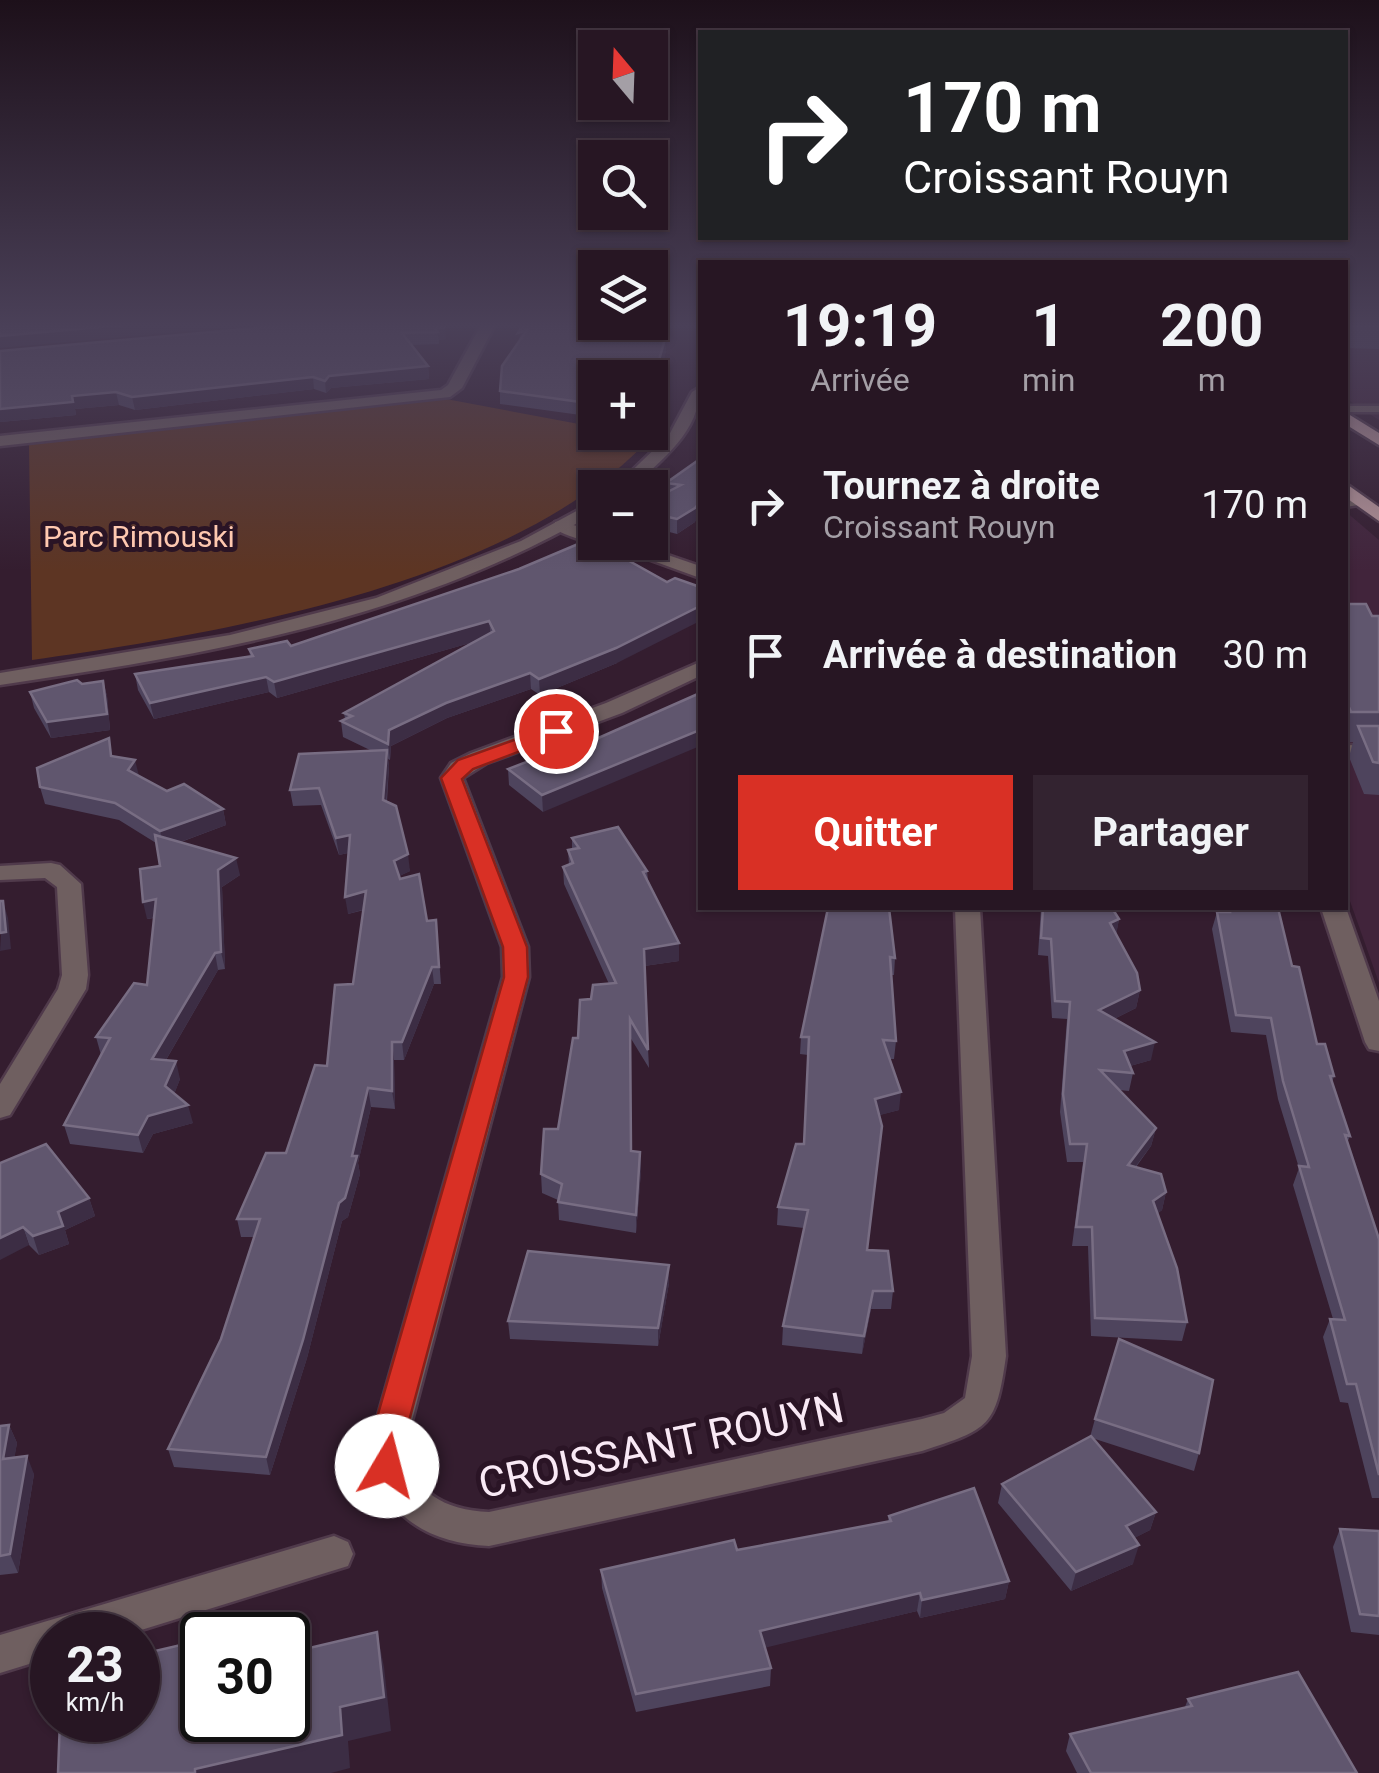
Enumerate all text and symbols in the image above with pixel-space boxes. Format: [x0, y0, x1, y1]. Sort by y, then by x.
north arrow [578, 30, 668, 120]
map controls [578, 30, 668, 560]
text: 170 m [903, 67, 1102, 149]
icon: right [738, 70, 868, 200]
button: search [578, 140, 668, 230]
text: Croissant Rouyn [903, 151, 1230, 204]
button: layers [578, 250, 668, 340]
text: 19:19 [783, 290, 937, 361]
text: 1 [1031, 290, 1066, 361]
text: 200 [1160, 290, 1263, 361]
button: + [578, 360, 668, 450]
text: Arrivée [810, 361, 910, 399]
text: min [1022, 361, 1075, 399]
text: m [1198, 361, 1226, 399]
text: Tournez à droite [823, 464, 1100, 508]
button: − [578, 470, 668, 560]
icon: right [738, 478, 793, 533]
text: 170 m [1201, 483, 1308, 527]
text: Croissant Rouyn [823, 508, 1055, 546]
park label: Parc Rimouski [43, 519, 235, 554]
icon: arrive [738, 628, 793, 683]
text: Arrivée à destination [823, 633, 1177, 677]
text: 30 m [1223, 633, 1308, 677]
pin [514, 689, 599, 774]
icon: arrive [529, 704, 584, 759]
button: Quitter [738, 775, 1013, 890]
button: Partager [1033, 775, 1308, 890]
street label: CROISSANT ROUYN [474, 1383, 848, 1508]
position arrow [335, 1414, 439, 1518]
speed limit sign: 30 [180, 1612, 310, 1742]
text: 23 [66, 1636, 124, 1694]
text: km/h [66, 1688, 124, 1717]

